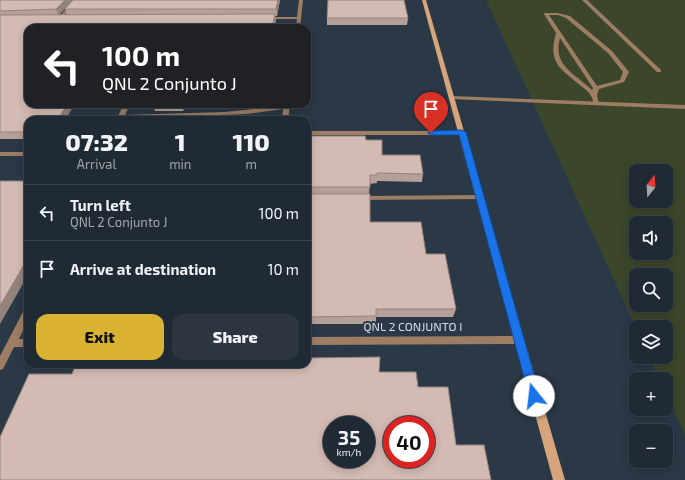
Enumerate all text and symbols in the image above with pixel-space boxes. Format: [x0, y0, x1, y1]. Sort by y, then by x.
text: 100 m [102, 38, 180, 72]
icon: left [36, 40, 88, 92]
text: QNL 2 Conjunto J [102, 72, 237, 94]
pin [414, 92, 448, 133]
icon: arrive [420, 98, 442, 120]
text: 07:32 [65, 127, 128, 156]
text: 1 [175, 127, 186, 156]
text: 110 [233, 127, 270, 156]
text: Arrival [77, 156, 116, 172]
text: min [169, 156, 191, 172]
text: m [245, 156, 257, 172]
north arrow [629, 164, 673, 208]
map controls [629, 164, 673, 468]
text: Turn left [70, 196, 131, 214]
icon: left [36, 202, 58, 224]
text: 100 m [258, 204, 299, 222]
text: QNL 2 Conjunto J [70, 214, 167, 230]
button: sound [629, 216, 673, 260]
icon: arrive [36, 258, 58, 280]
text: Arrive at destination [70, 260, 216, 278]
text: 10 m [267, 260, 299, 278]
button: search [629, 268, 673, 312]
button: Exit [36, 314, 164, 360]
button: Share [172, 314, 299, 360]
street label: QNL 2 CONJUNTO I [364, 319, 462, 334]
button: layers [629, 320, 673, 364]
button: + [629, 372, 673, 416]
position arrow [513, 375, 555, 417]
speed limit sign: 40 [383, 416, 435, 468]
button: − [629, 424, 673, 468]
text: 35 [338, 425, 360, 449]
text: km/h [337, 446, 361, 458]

